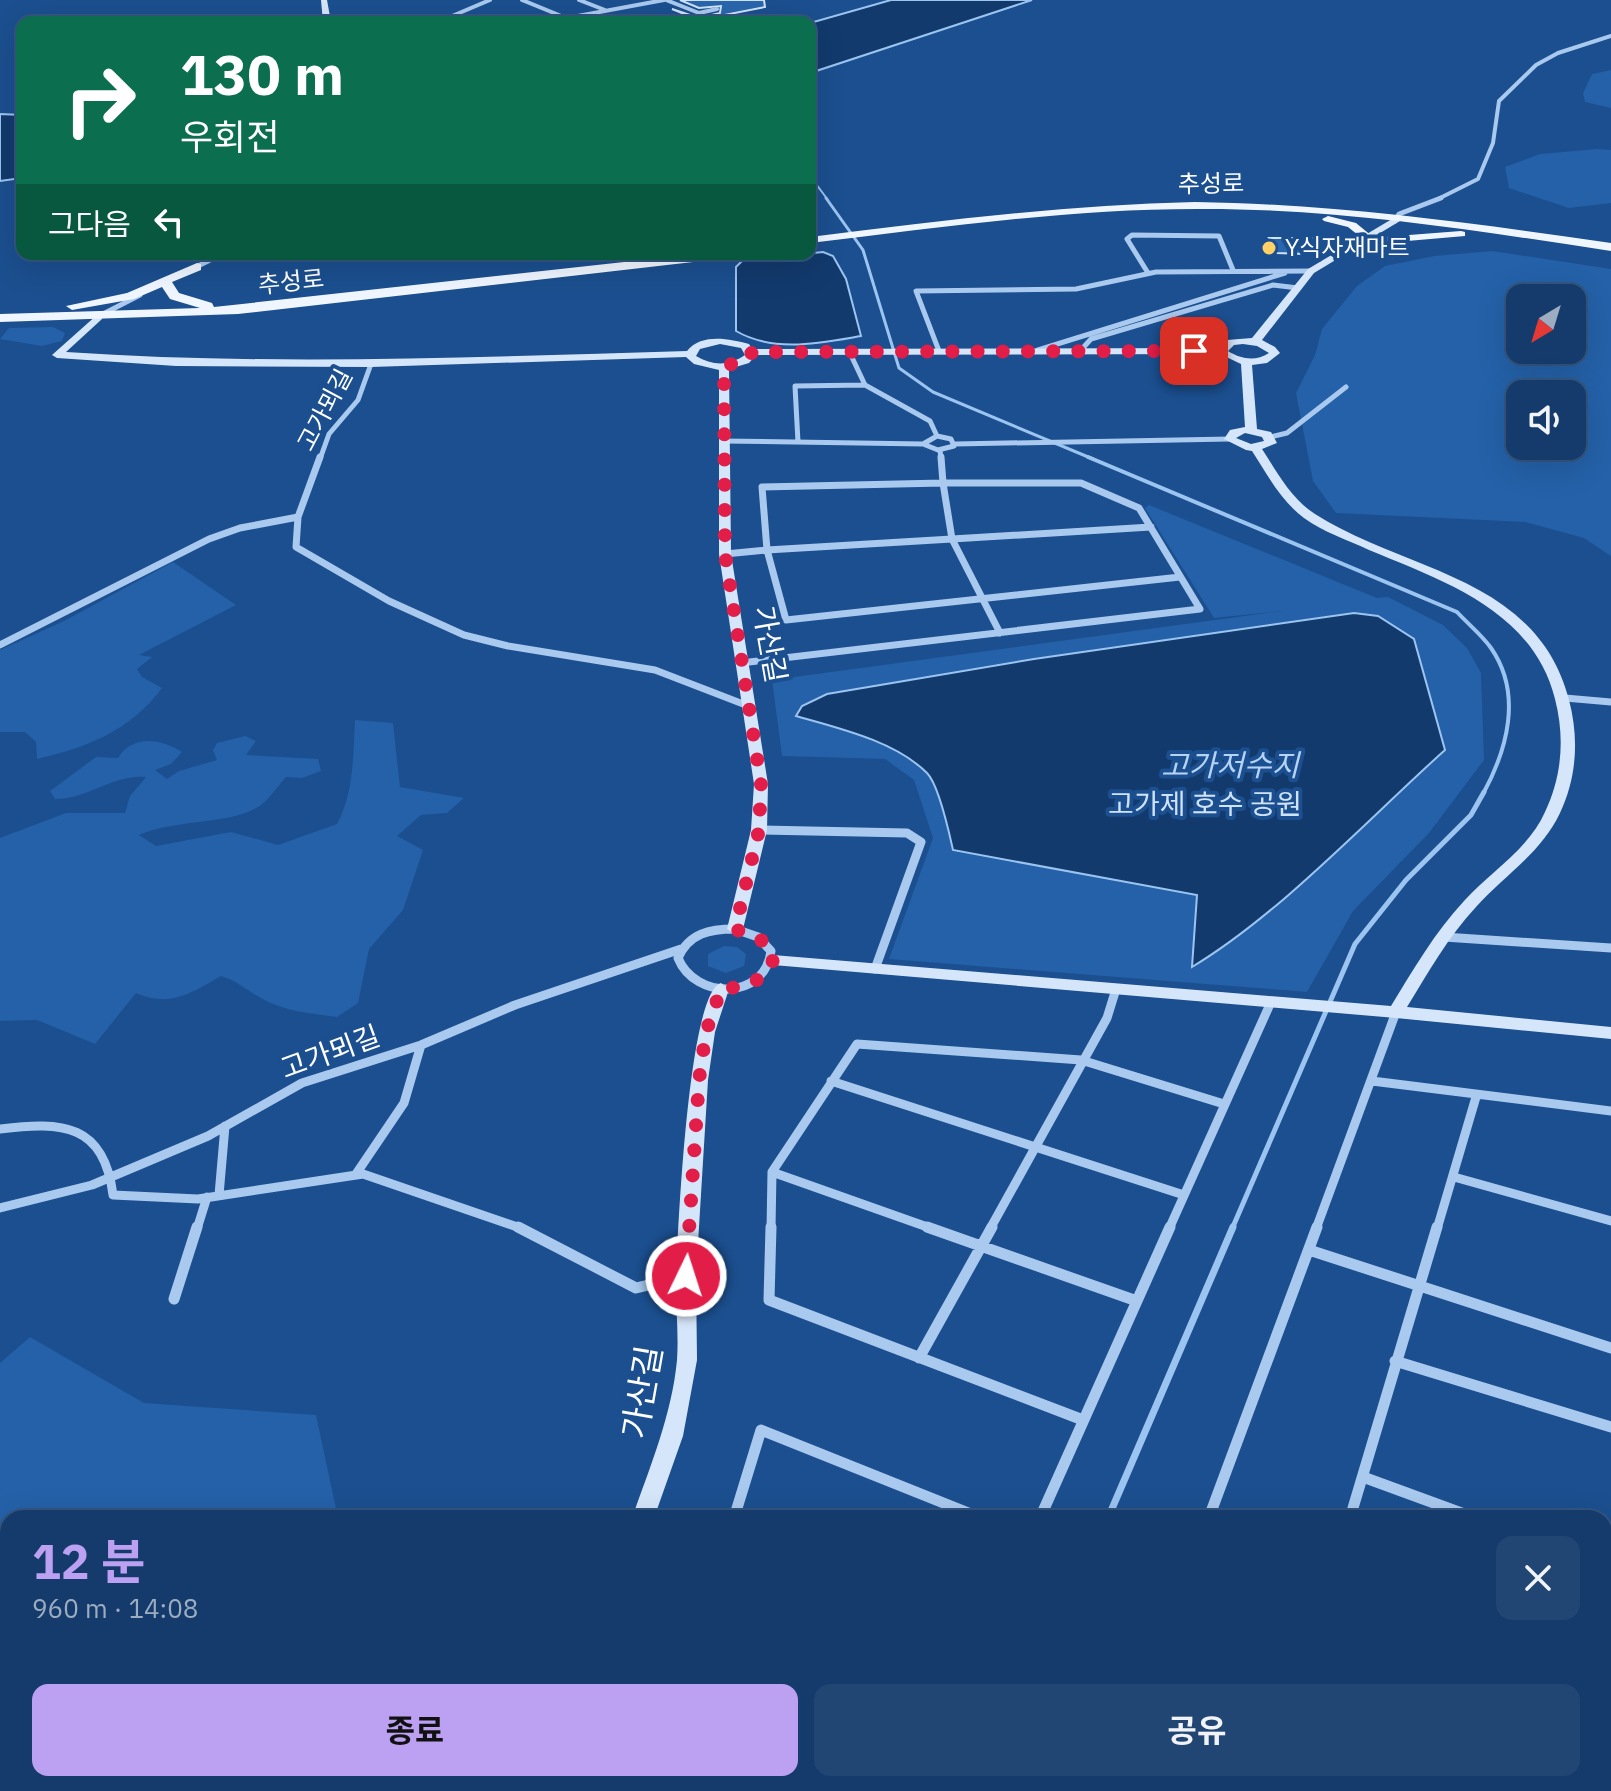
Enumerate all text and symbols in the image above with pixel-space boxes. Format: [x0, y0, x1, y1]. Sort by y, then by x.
text: 130 m [180, 38, 344, 110]
icon: right [48, 48, 152, 152]
text: 우회전 [180, 113, 279, 160]
street label: 추성로 [1178, 166, 1244, 200]
icon: left [147, 200, 191, 244]
text: 그다음 [48, 204, 131, 243]
place label: Y식자재마트 [1285, 231, 1410, 263]
marker: Y식자재마트 [1260, 239, 1278, 257]
street label: 추성로 [256, 262, 326, 300]
north arrow [1506, 284, 1586, 364]
map controls [1506, 284, 1586, 460]
pin [1160, 317, 1228, 385]
icon: arrive [1172, 329, 1216, 373]
street label: 고가뫼길 [289, 363, 359, 456]
button: sound [1506, 380, 1586, 460]
street label: 가산길 [746, 603, 795, 685]
water label: 고가저수지 [1161, 745, 1301, 784]
park label: 고가제 호수 공원 [1108, 785, 1302, 822]
street label: 고가뫼길 [275, 1017, 385, 1087]
position arrow [644, 1234, 728, 1318]
street label: 가산길 [611, 1342, 671, 1442]
text: 12 분 [32, 1530, 145, 1592]
button: close [1496, 1536, 1580, 1620]
text: 960 m · 14:08 [32, 1591, 198, 1625]
button: 종료 [32, 1684, 798, 1776]
button: 공유 [814, 1684, 1580, 1776]

